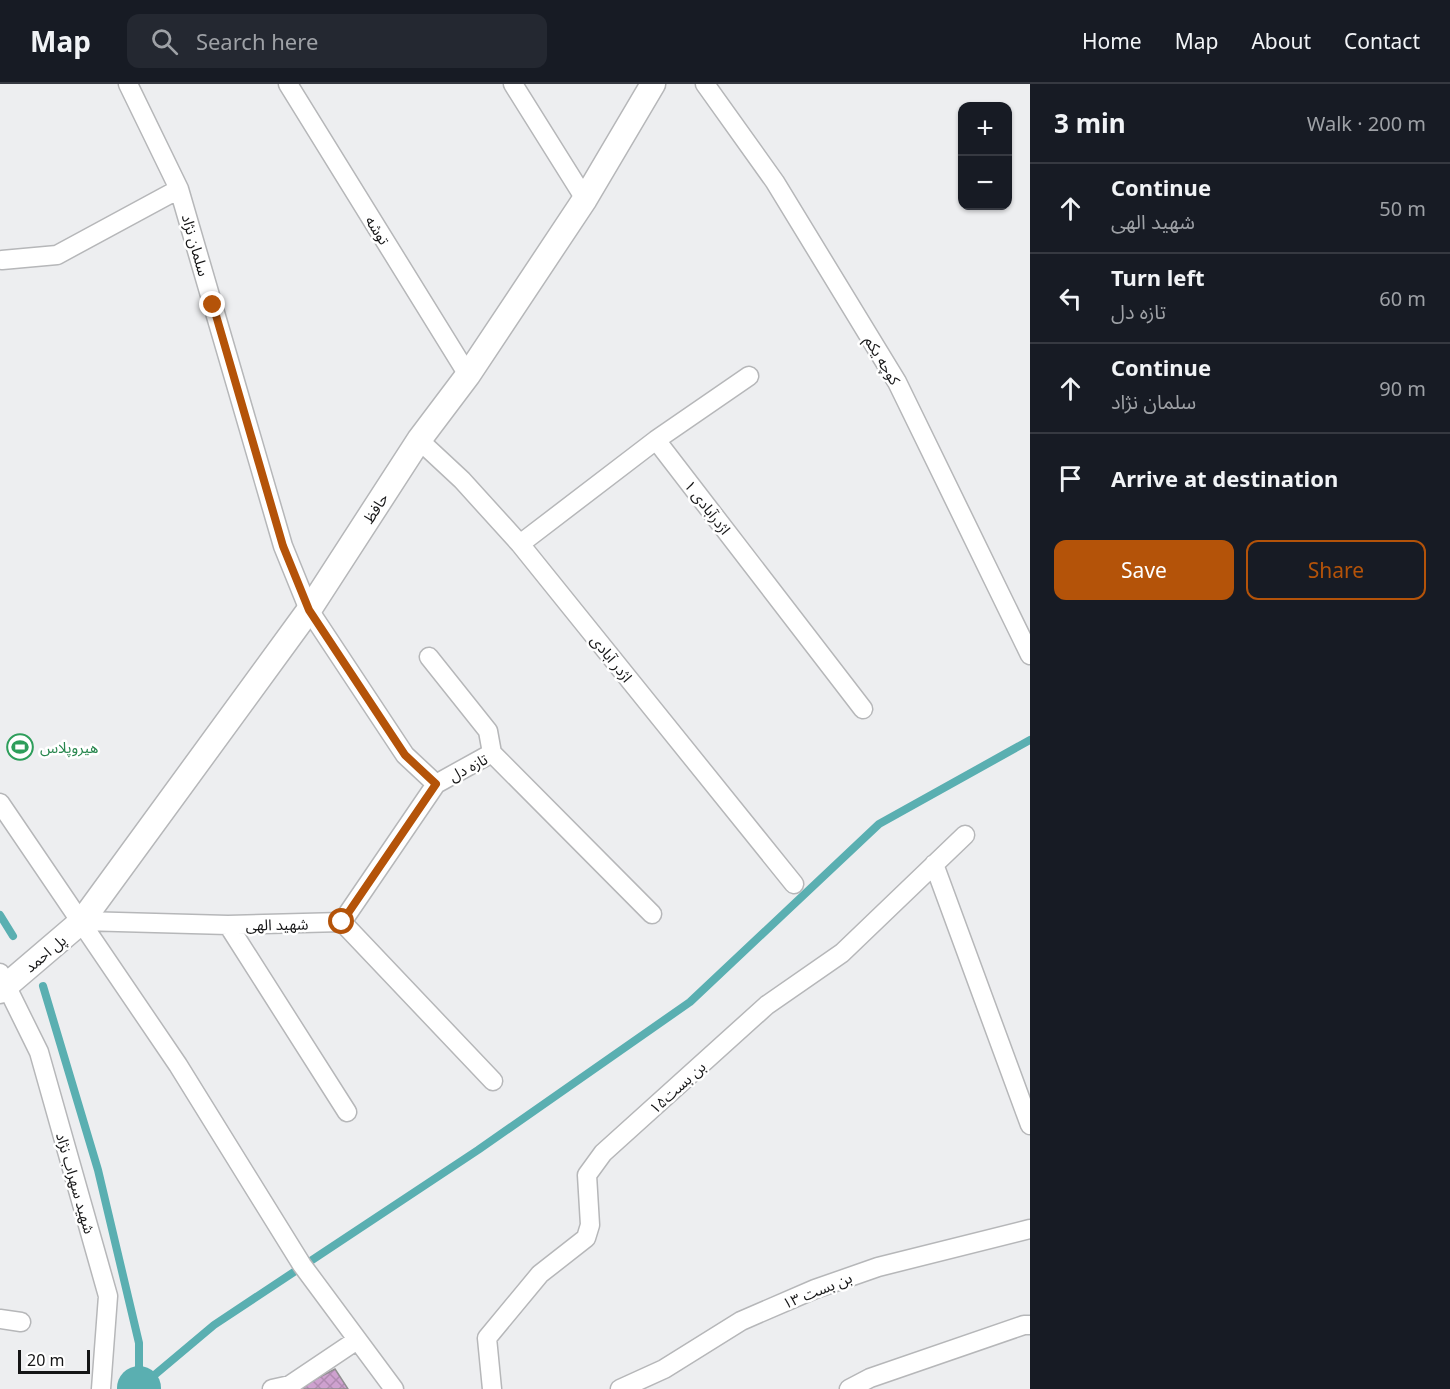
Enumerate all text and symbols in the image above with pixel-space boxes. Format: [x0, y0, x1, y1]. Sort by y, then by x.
search box [127, 14, 547, 68]
text: Map [30, 22, 91, 60]
icon: search [148, 25, 181, 58]
text: Search here [196, 26, 318, 56]
text: Home [1082, 27, 1142, 55]
text: Map [1175, 27, 1218, 55]
text: About [1251, 27, 1311, 55]
text: Contact [1344, 27, 1420, 55]
map controls [958, 102, 1012, 210]
button: + [958, 102, 1012, 156]
text: 3 min [1054, 105, 1126, 141]
text: Walk · 200 m [1307, 110, 1426, 137]
button: − [958, 156, 1012, 210]
text: Continue [1111, 172, 1211, 202]
icon: ahead [1054, 192, 1087, 225]
text: 50 m [1379, 195, 1426, 222]
text: شهید الهی [1111, 208, 1195, 235]
street label: سلمان نژاد [178, 212, 214, 279]
street label: توشه [361, 212, 395, 248]
text: Turn left [1111, 262, 1205, 292]
icon: left [1054, 282, 1087, 315]
text: 60 m [1379, 285, 1426, 312]
route end [199, 291, 225, 317]
text: تازه دل [1111, 298, 1166, 325]
street label: کوچه یکم [859, 332, 906, 390]
text: Continue [1111, 352, 1211, 382]
icon: ahead [1054, 372, 1087, 405]
text: 90 m [1379, 375, 1426, 402]
text: سلمان نژاد [1111, 388, 1196, 415]
icon: arrive [1054, 462, 1087, 495]
text: Arrive at destination [1111, 463, 1338, 493]
street label: اژدرآبادی ۱ [680, 476, 736, 538]
street label: حافظ [358, 489, 392, 527]
button: Save [1054, 540, 1234, 600]
button: Share [1246, 540, 1426, 600]
street label: اژدر آبادی [587, 630, 637, 686]
sports icon: هیروپلاس [5, 732, 35, 762]
place label: هیروپلاس [40, 737, 98, 758]
street label: تازه دل [445, 748, 491, 786]
route start [328, 908, 354, 934]
street label: شهید الهی [245, 913, 309, 935]
street label: پل احمد [20, 930, 71, 977]
street label: بن بست۱۵ [645, 1056, 709, 1118]
street label: شهید سهراب نژاد [52, 1130, 100, 1236]
street label: بن بست ۱۳ [779, 1267, 855, 1313]
scale bar [18, 1347, 90, 1374]
text: 20 m [27, 1349, 64, 1371]

